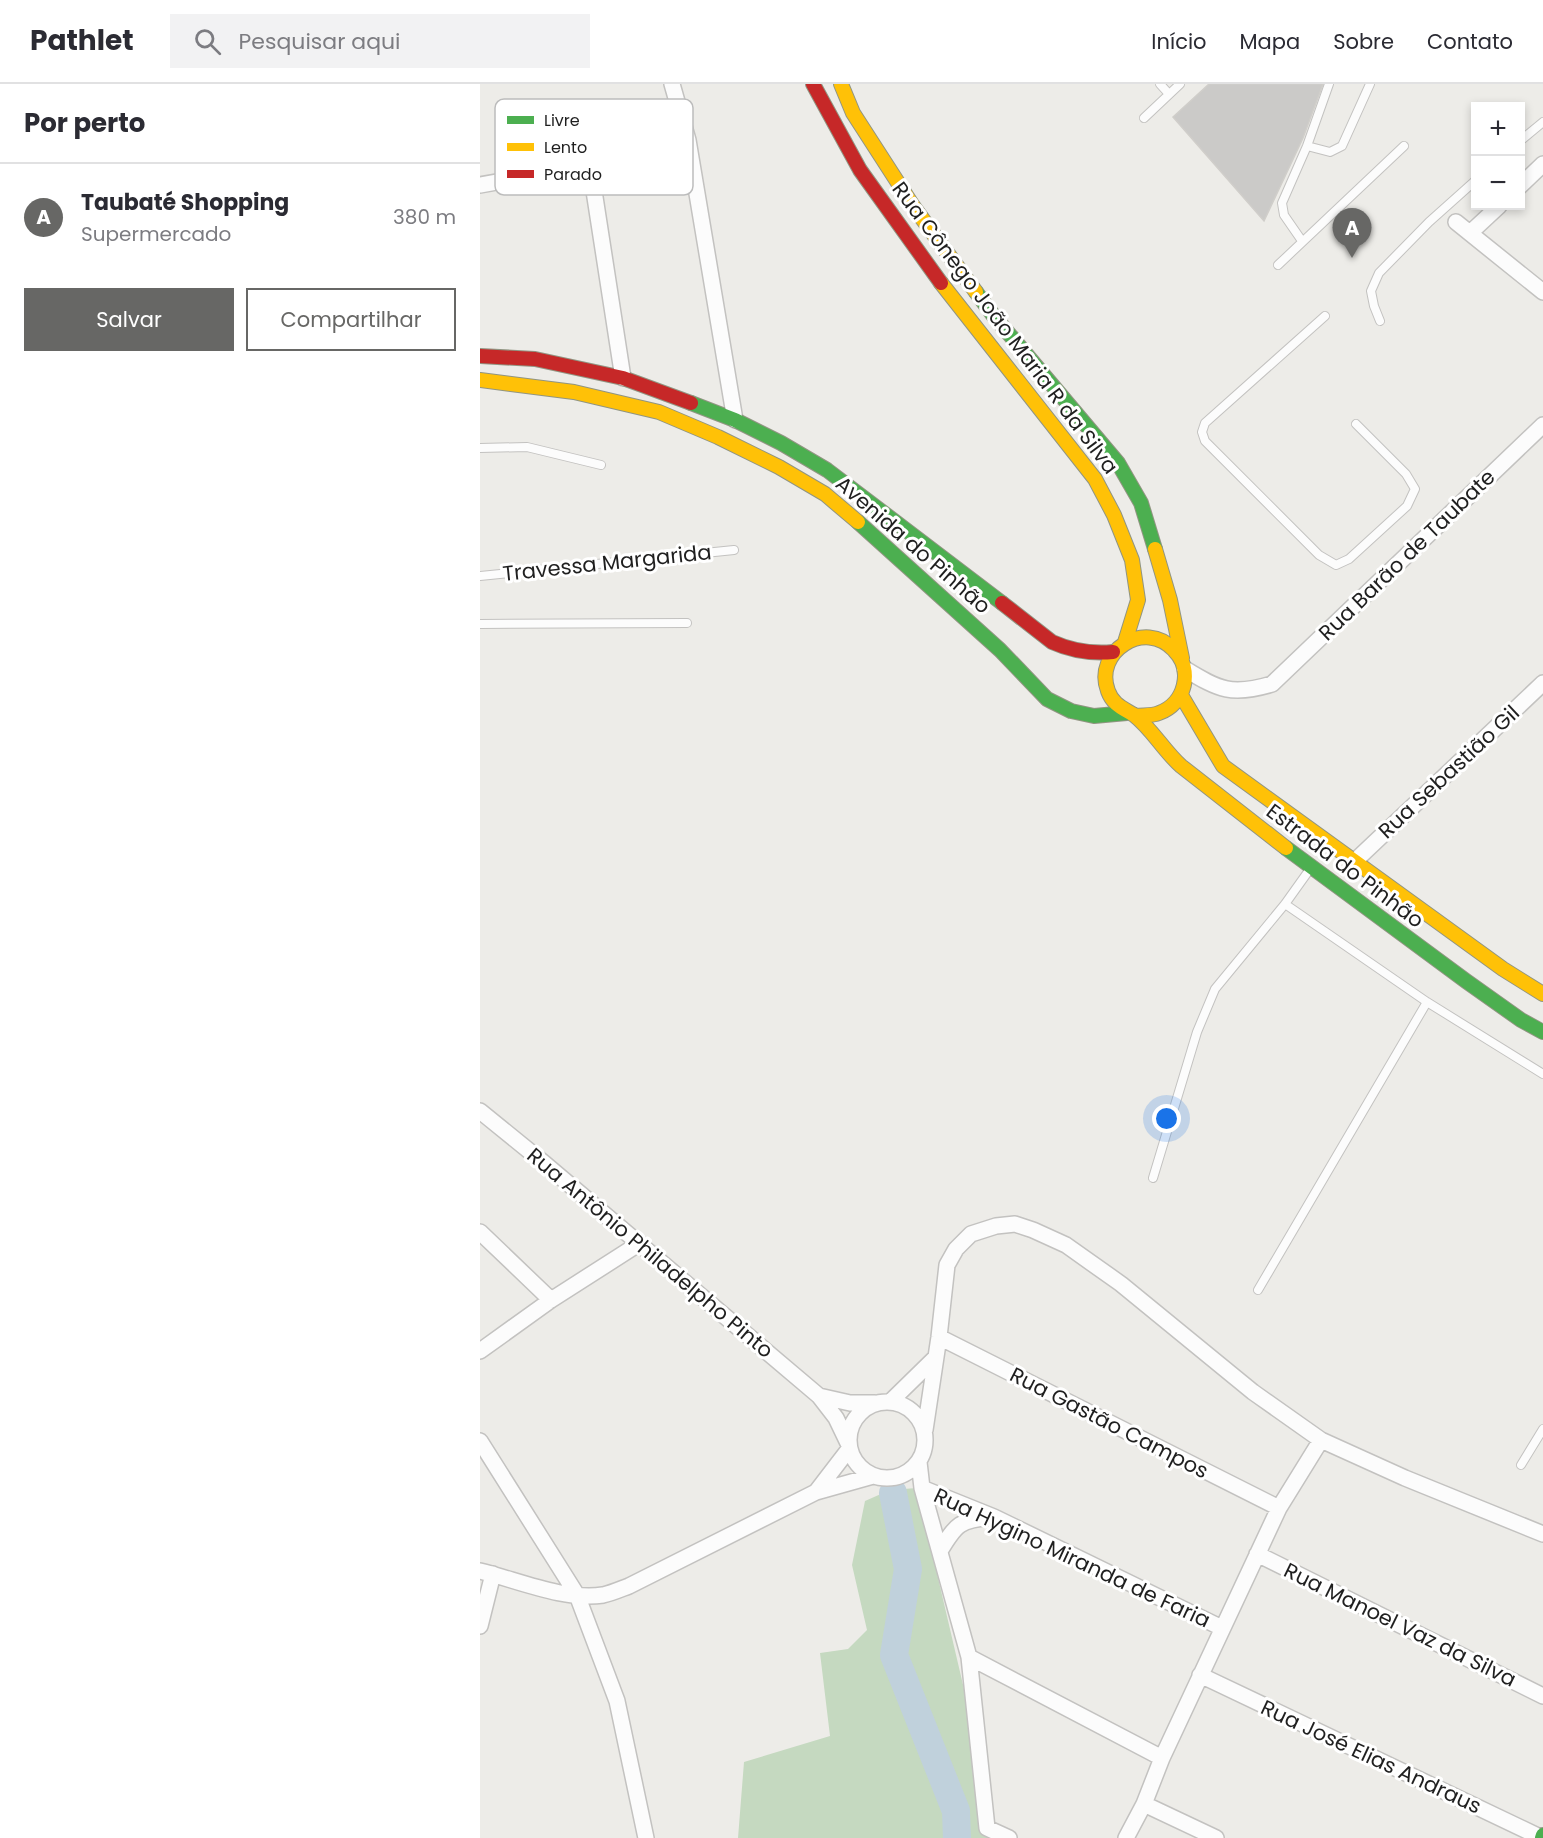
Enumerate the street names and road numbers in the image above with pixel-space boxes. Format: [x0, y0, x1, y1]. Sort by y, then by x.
street label: Rua Cônego João Maria R da Silva [886, 176, 1125, 480]
street label: Rua Barão de Taubate [1312, 463, 1501, 647]
street label: Avenida do Pinhão [830, 469, 997, 620]
street label: Travessa Margarida [501, 537, 713, 588]
street label: Rua Sebastião Gil [1372, 698, 1526, 845]
street label: Estrada do Pinhão [1261, 797, 1430, 935]
street label: Rua Antônio Philadelpho Pinto [521, 1141, 780, 1364]
street label: Rua Gastão Campos [1005, 1360, 1213, 1485]
street label: Rua Hygino Miranda de Faria [929, 1481, 1215, 1634]
street label: Rua Manoel Vaz da Silva [1279, 1556, 1521, 1694]
street label: Rua José Elias Andraus [1256, 1693, 1486, 1820]

